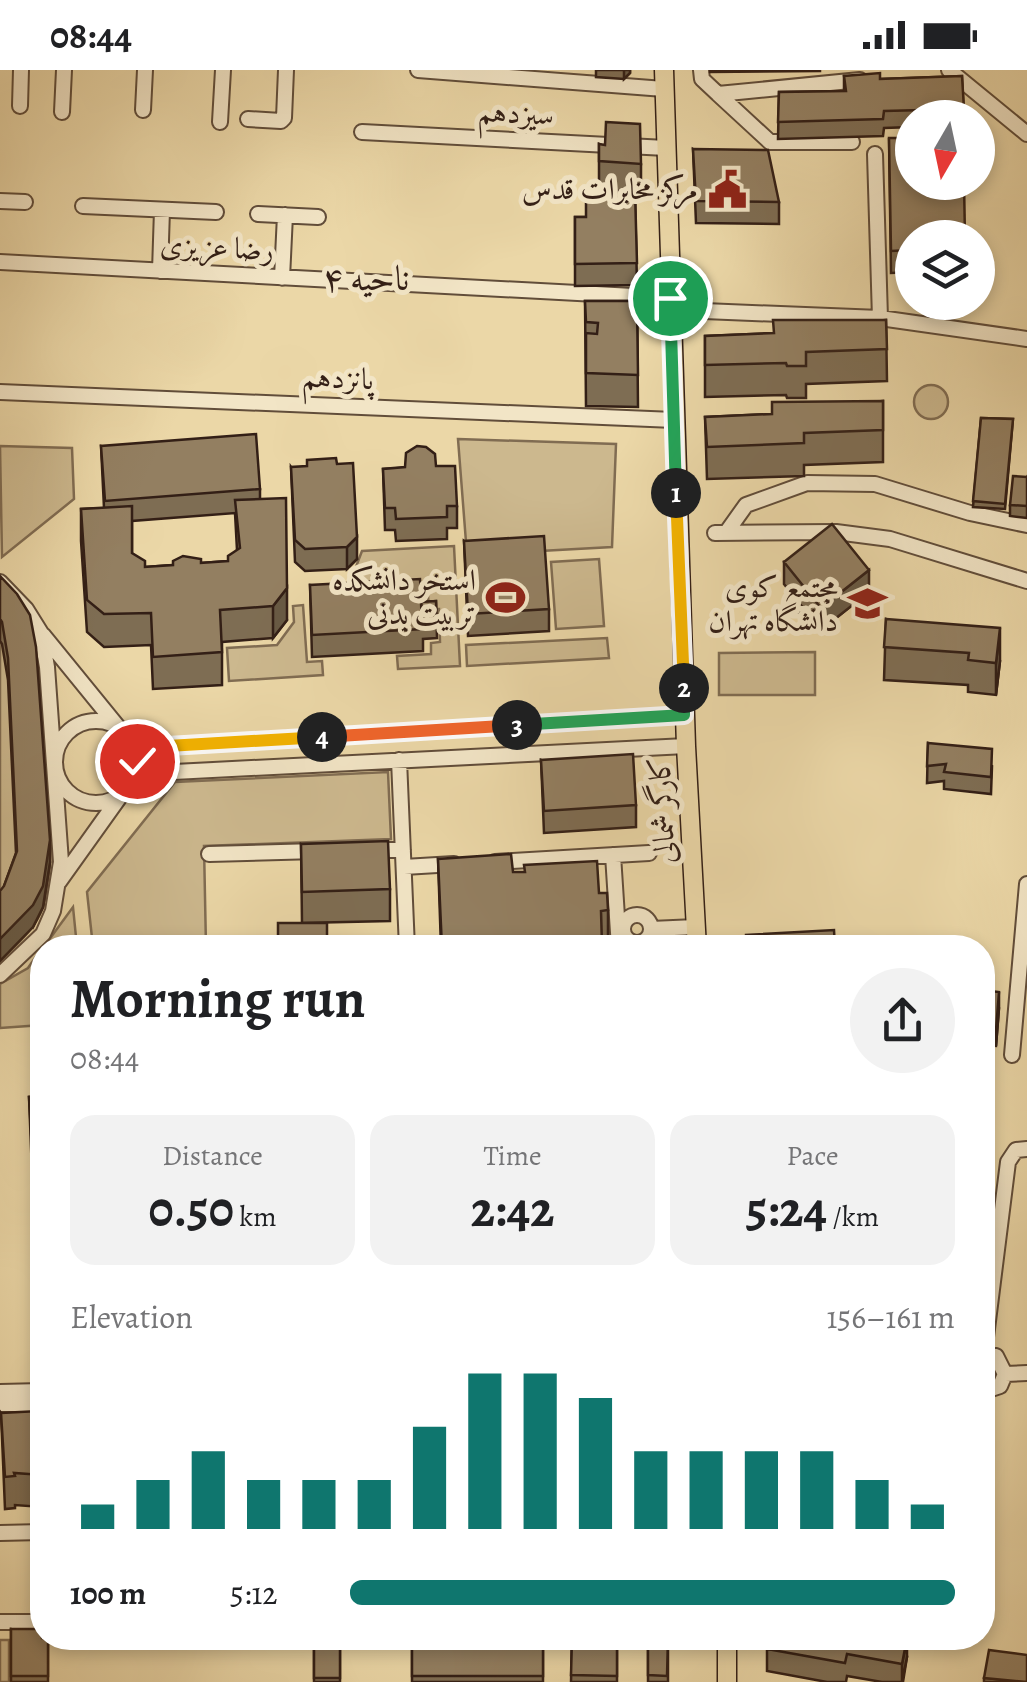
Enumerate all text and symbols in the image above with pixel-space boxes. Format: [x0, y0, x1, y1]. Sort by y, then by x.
text: 08:44 [50, 9, 132, 61]
street label: سیزدهم [476, 91, 555, 143]
north arrow [895, 100, 995, 200]
map controls [895, 100, 995, 320]
public building icon: مرکز مخابرات قدس [707, 168, 749, 210]
place label: مرکز مخابرات قدس [522, 169, 698, 210]
button: layers [895, 220, 995, 320]
street label: رضا عزیزی [159, 224, 275, 271]
district label: ناحیه ۴ [323, 254, 409, 302]
pin [628, 256, 713, 341]
icon: arrive [643, 271, 698, 326]
street label: پانزدهم [301, 357, 376, 407]
pin: 1 [651, 468, 701, 518]
text: 1 [671, 474, 681, 512]
place label: استخر دانشکده تربیت بدنی [332, 560, 476, 634]
place label: مجتمع کوی دانشگاه تهران [708, 567, 838, 641]
sports icon: استخر دانشکده تربیت بدنی [485, 576, 527, 618]
school or university icon: مجتمع کوی دانشگاه تهران [847, 583, 889, 625]
pin: 2 [659, 663, 709, 713]
text: 2 [677, 669, 691, 707]
pin: 3 [492, 700, 542, 750]
text: 3 [511, 706, 523, 744]
pin: 4 [297, 712, 347, 762]
text: 4 [315, 718, 329, 756]
pin [95, 719, 180, 804]
icon: check [110, 734, 165, 789]
street label: کارگر شمالی [639, 756, 685, 864]
text: Morning run [70, 961, 365, 1036]
button: share [850, 968, 955, 1073]
text: 08:44 [70, 1036, 139, 1080]
text: Distance [162, 1137, 263, 1175]
text: Time [483, 1137, 542, 1175]
text: Pace [787, 1137, 838, 1175]
text: 0.50 [148, 1175, 234, 1243]
text: 2:42 [471, 1175, 554, 1243]
text: 5:24 [746, 1175, 827, 1243]
text: km [234, 1198, 277, 1236]
text: /km [827, 1198, 879, 1236]
text: Elevation [70, 1295, 193, 1339]
text: 156–161 m [826, 1295, 955, 1339]
text: 100 m [70, 1571, 146, 1615]
text: 5:12 [230, 1571, 278, 1615]

